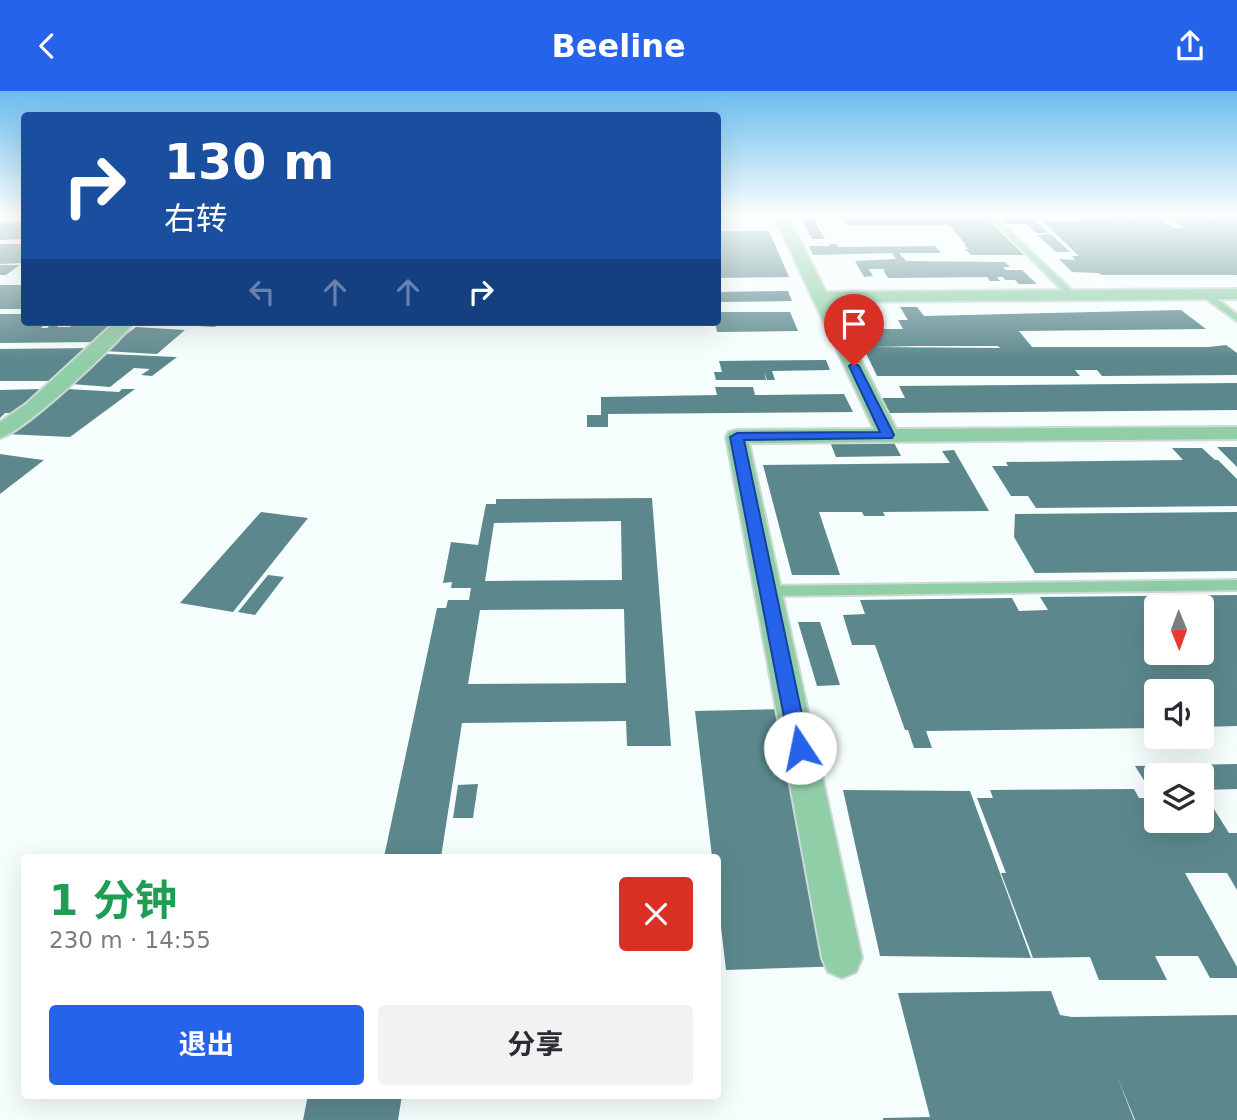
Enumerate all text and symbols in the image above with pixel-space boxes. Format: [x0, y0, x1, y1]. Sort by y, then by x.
icon: back [28, 27, 66, 65]
text: Beeline [551, 27, 686, 65]
icon: share [1171, 27, 1209, 65]
text: 130 m [164, 134, 334, 191]
icon: right [49, 140, 140, 231]
text: 右转 [164, 200, 228, 238]
icon: left [243, 273, 281, 311]
icon: ahead [316, 273, 354, 311]
icon: ahead [389, 273, 427, 311]
icon: right [462, 273, 500, 311]
pin [824, 294, 884, 366]
icon: arrive [835, 305, 873, 343]
north arrow [1144, 595, 1214, 665]
map controls [1144, 595, 1214, 833]
button: sound [1144, 679, 1214, 749]
position arrow [763, 711, 837, 785]
button: layers [1144, 763, 1214, 833]
text: 1 分钟 [49, 876, 177, 925]
button: close [619, 877, 693, 951]
text: 230 m · 14:55 [49, 927, 211, 953]
button: 退出 [49, 1005, 364, 1085]
button: 分享 [378, 1005, 693, 1085]

